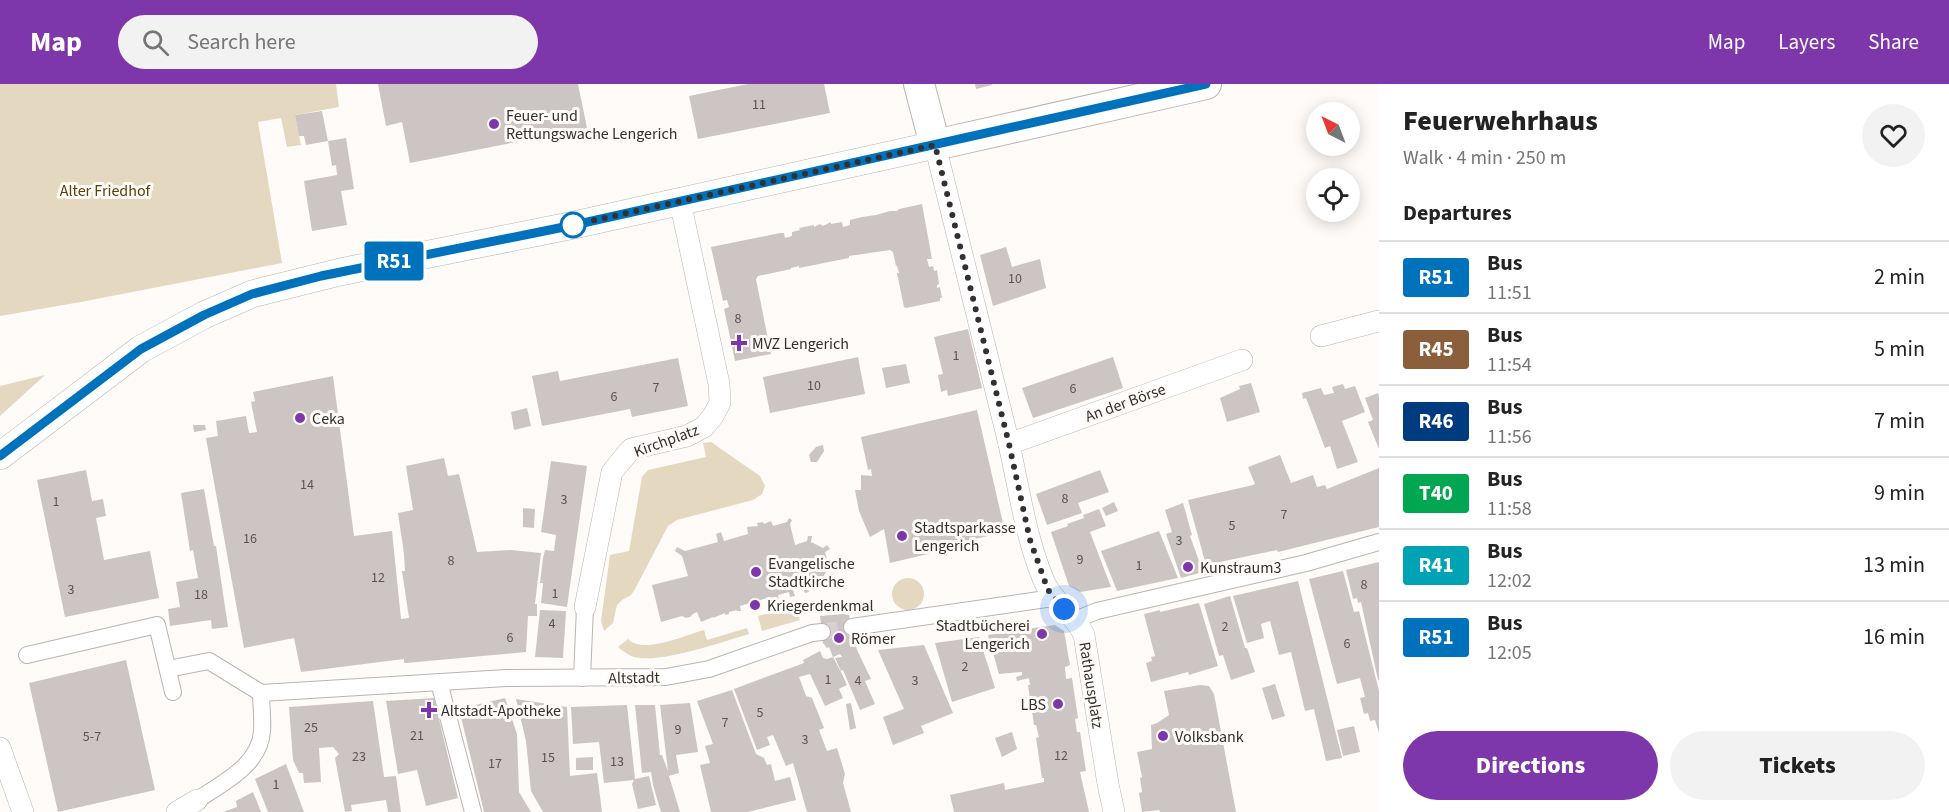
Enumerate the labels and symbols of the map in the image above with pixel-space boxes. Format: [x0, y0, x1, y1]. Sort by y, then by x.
house number: 11 [752, 95, 766, 115]
north arrow [1306, 102, 1360, 156]
place label: Feuer- und Rettungswache Lengerich [506, 105, 678, 145]
marker: Feuer- und Rettungswache Lengerich [487, 117, 501, 131]
park label: Alter Friedhof [60, 180, 152, 202]
unlabelled marker [560, 212, 586, 238]
line badge: R51 [360, 242, 428, 280]
house number: 10 [1008, 269, 1022, 289]
house number: 8 [735, 309, 742, 329]
place label: MVZ Lengerich [752, 333, 849, 355]
marker: MVZ Lengerich [730, 334, 748, 352]
house number: 1 [953, 346, 960, 366]
house number: 10 [807, 376, 821, 396]
house number: 7 [653, 378, 660, 398]
street label: An der Börse [1082, 378, 1169, 428]
house number: 6 [1070, 379, 1077, 399]
house number: 6 [611, 387, 618, 407]
place label: Ceka [312, 408, 345, 430]
marker: Ceka [293, 411, 307, 425]
street label: Kirchplatz [631, 419, 702, 463]
house number: 14 [300, 475, 314, 495]
house number: 8 [1062, 489, 1069, 509]
house number: 3 [561, 490, 568, 510]
house number: 1 [53, 492, 60, 512]
house number: 7 [1281, 505, 1288, 525]
house number: 5 [1229, 516, 1236, 536]
place label: Stadtsparkasse Lengerich [914, 517, 1016, 557]
house number: 16 [243, 529, 257, 549]
marker: Stadtsparkasse Lengerich [895, 529, 909, 543]
house number: 3 [1176, 531, 1183, 551]
house number: 9 [1077, 550, 1084, 570]
house number: 8 [448, 551, 455, 571]
place label: Evangelische Stadtkirche [768, 553, 855, 593]
house number: 1 [1136, 556, 1143, 576]
place label: Kunstraum3 [1200, 557, 1281, 579]
marker: Kunstraum3 [1181, 560, 1195, 574]
marker: Evangelische Stadtkirche [749, 565, 763, 579]
house number: 12 [371, 568, 385, 588]
house number: 8 [1361, 575, 1368, 595]
house number: 3 [68, 580, 75, 600]
house number: 1 [552, 584, 559, 604]
house number: 18 [194, 585, 208, 605]
your location [1049, 594, 1079, 624]
place label: Kriegerdenkmal [767, 595, 874, 617]
marker: Kriegerdenkmal [748, 598, 762, 612]
house number: 4 [549, 614, 556, 634]
place label: Stadtbücherei Lengerich [936, 615, 1030, 655]
house number: 2 [1222, 617, 1229, 637]
marker: Stadtbücherei Lengerich [1035, 627, 1049, 641]
house number: 6 [507, 628, 514, 648]
place label: Römer [851, 628, 896, 650]
marker: Römer [832, 631, 846, 645]
house number: 6 [1344, 634, 1351, 654]
street label: Rathausplatz [1073, 640, 1109, 730]
house number: 2 [962, 657, 969, 677]
street label: Altstadt [608, 667, 661, 689]
house number: 1 [825, 670, 832, 690]
house number: 4 [855, 671, 862, 691]
house number: 3 [912, 671, 919, 691]
place label: LBS [1020, 694, 1046, 716]
marker: LBS [1051, 697, 1065, 711]
place label: Altstadt-Apotheke [441, 700, 561, 722]
marker: Altstadt-Apotheke [422, 703, 436, 717]
house number: 5 [757, 703, 764, 723]
house number: 7 [722, 713, 729, 733]
house number: 25 [304, 718, 318, 738]
house number: 9 [675, 720, 682, 740]
house number: 21 [410, 726, 424, 746]
place label: Volksbank [1175, 726, 1244, 748]
house number: 5-7 [83, 727, 101, 747]
marker: Volksbank [1156, 729, 1170, 743]
house number: 3 [802, 730, 809, 750]
house number: 12 [1054, 746, 1068, 766]
house number: 23 [352, 747, 366, 767]
house number: 15 [541, 748, 555, 768]
house number: 13 [610, 752, 624, 772]
house number: 17 [488, 754, 502, 774]
house number: 1 [273, 775, 280, 795]

